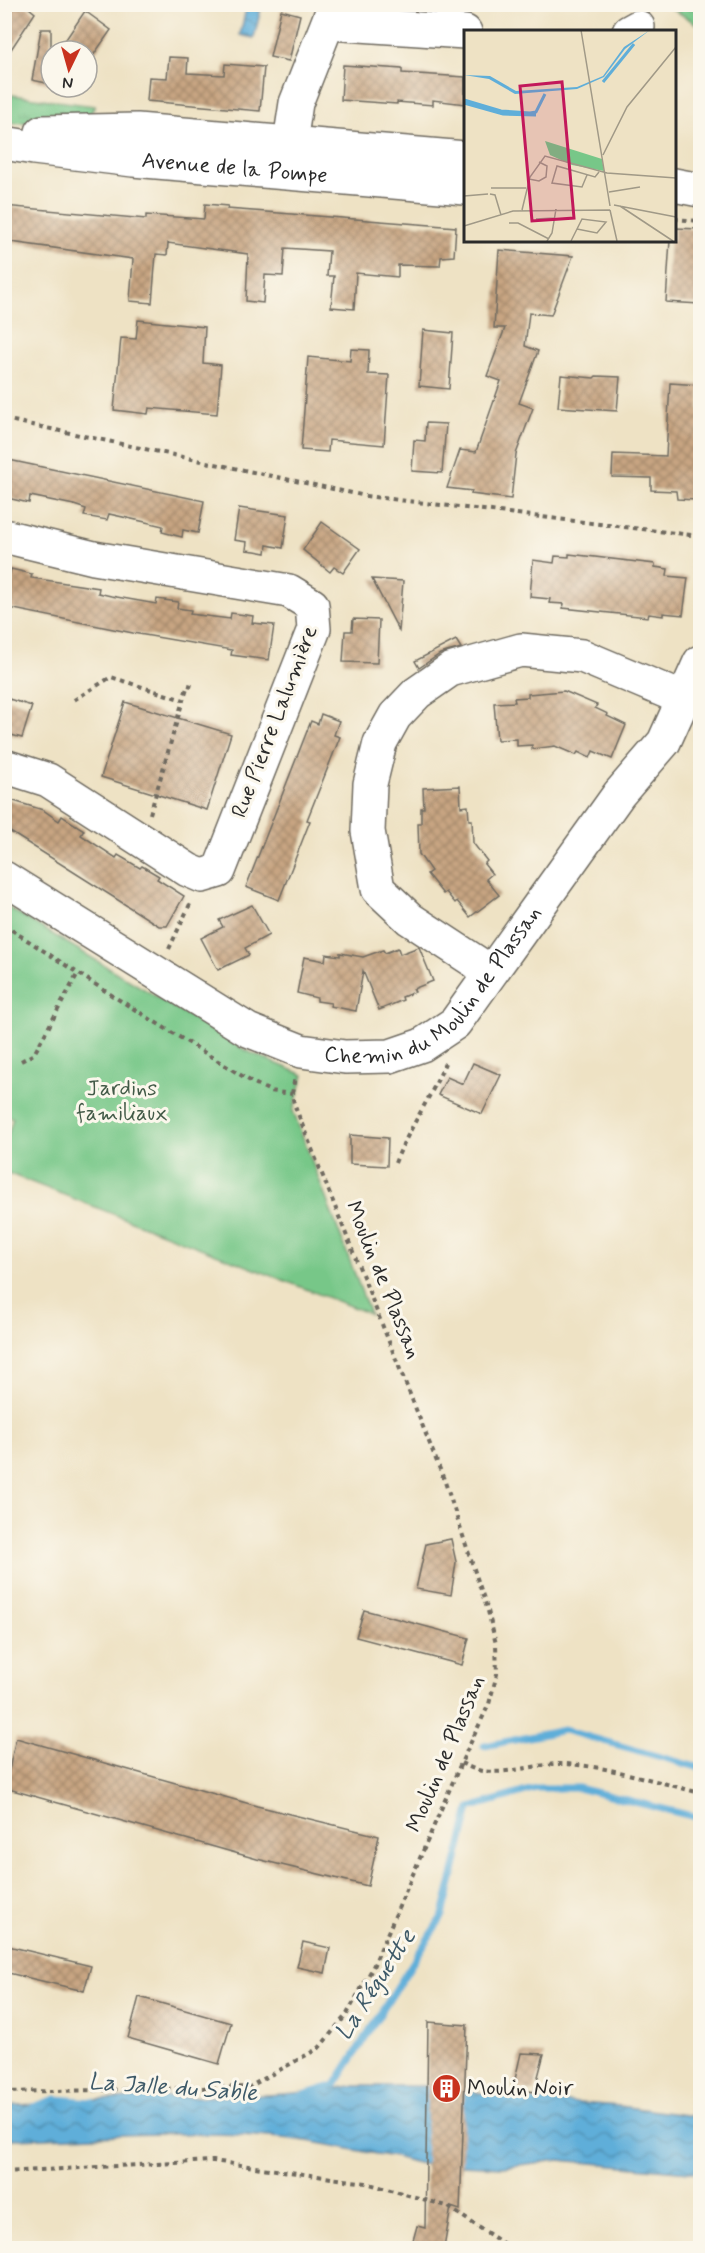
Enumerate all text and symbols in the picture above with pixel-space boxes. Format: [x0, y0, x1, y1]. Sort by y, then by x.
inset map [464, 30, 675, 242]
north arrow [39, 39, 99, 99]
text: N [62, 72, 74, 93]
street label: Avenue de la Pompe [140, 147, 329, 190]
street label: Rue Pierre Lalumière [225, 622, 325, 822]
street label: Chemin du Moulin de Plassan [322, 900, 548, 1071]
park label: Jardins familiaux [76, 1075, 168, 1128]
street label: Moulin de Plassan [339, 1197, 427, 1363]
street label: Moulin de Plassan [400, 1671, 492, 1837]
water label: La Réguette [329, 1923, 424, 2046]
water label: La Jalle du Sable [87, 2067, 259, 2109]
building icon: Moulin Noir [430, 2073, 462, 2105]
place label: Moulin Noir [467, 2075, 574, 2103]

